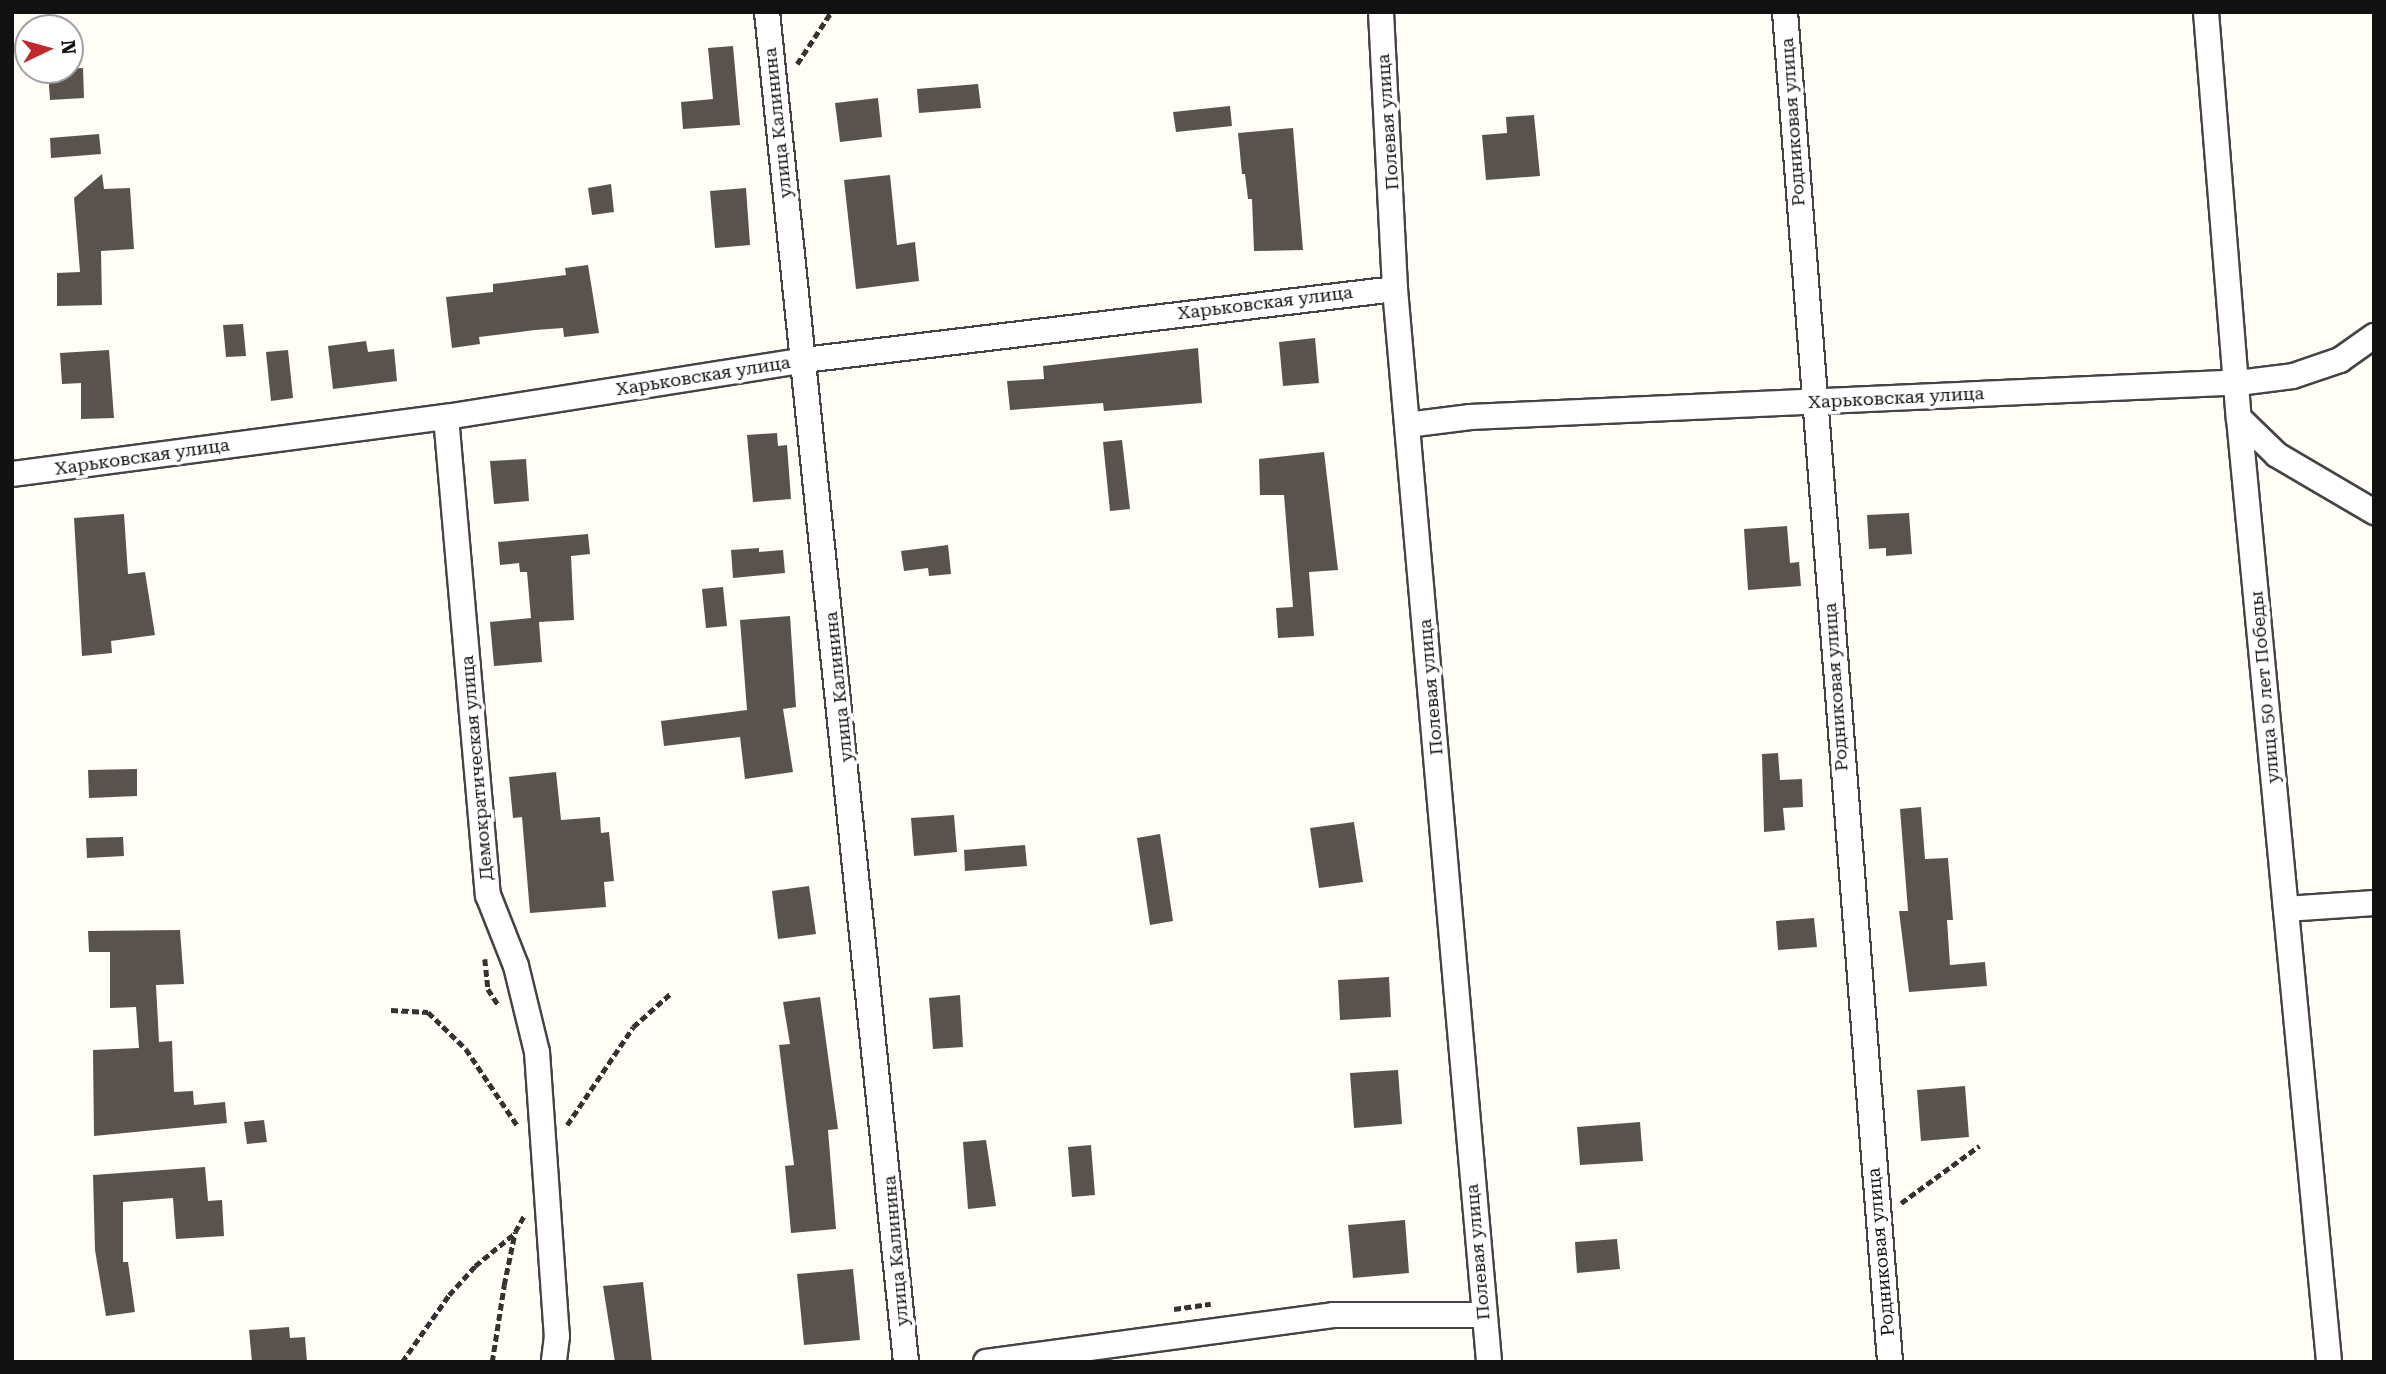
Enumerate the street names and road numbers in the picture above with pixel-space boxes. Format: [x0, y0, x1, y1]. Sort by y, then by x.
street label: Родниковая улица [1776, 37, 1810, 207]
street label: улица Калинина [759, 47, 797, 199]
street label: Полевая улица [1372, 53, 1404, 191]
street label: Харьковская улица [1176, 282, 1354, 324]
street label: Харьковская улица [614, 352, 792, 400]
street label: Харьковская улица [1807, 383, 1985, 413]
street label: Харьковская улица [53, 434, 231, 480]
street label: улица 50 лет Победы [2246, 590, 2284, 784]
street label: Родниковая улица [1819, 602, 1853, 772]
street label: улица Калинина [820, 611, 858, 763]
street label: Полевая улица [1414, 618, 1448, 756]
street label: Демократическая улица [456, 655, 498, 881]
street label: Родниковая улица [1863, 1167, 1899, 1337]
street label: улица Калинина [879, 1175, 913, 1327]
street label: Полевая улица [1461, 1183, 1495, 1321]

